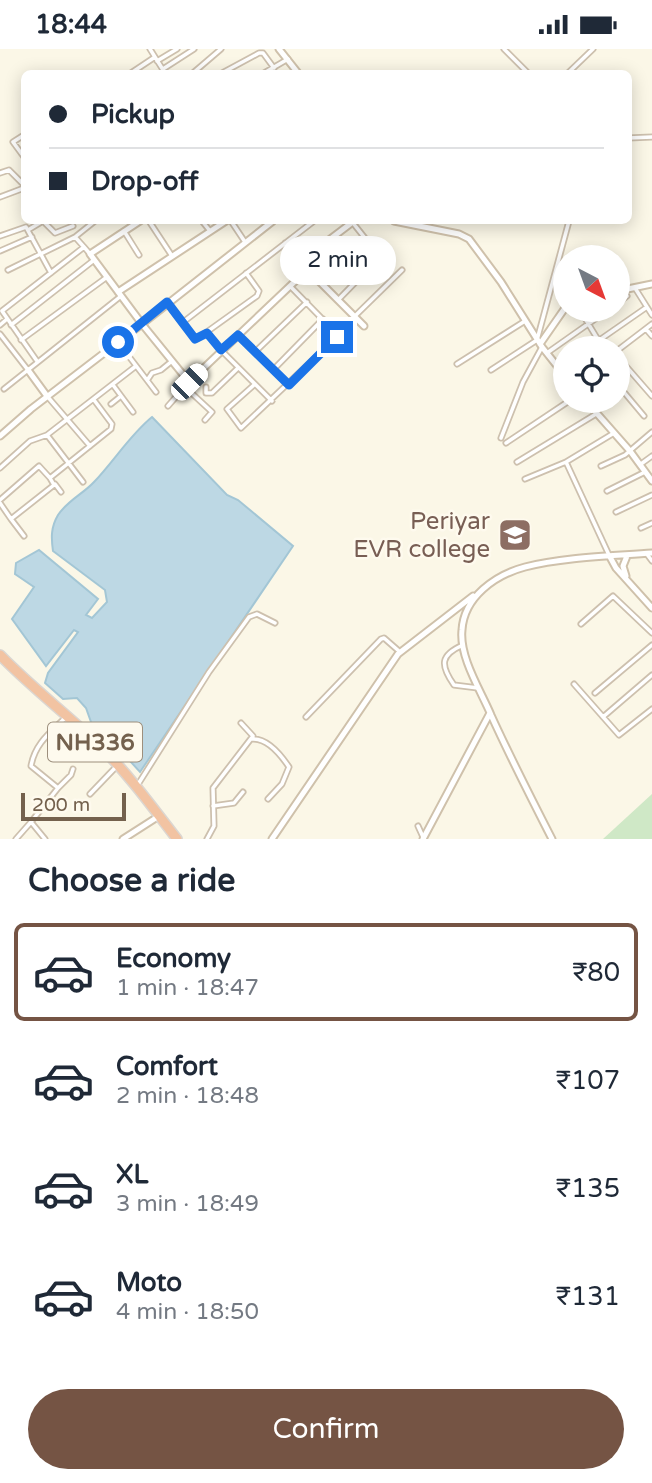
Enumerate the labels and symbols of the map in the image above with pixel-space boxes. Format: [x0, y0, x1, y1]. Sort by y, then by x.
callout: 2 min [279, 236, 395, 285]
north arrow [553, 245, 630, 322]
route end [321, 321, 353, 353]
route start [102, 326, 134, 358]
car [167, 360, 212, 404]
place label: Periyar EVR college [353, 507, 491, 564]
school or university icon: Periyar EVR college [496, 516, 534, 554]
road number: NH336 [48, 723, 142, 761]
scale bar [21, 790, 126, 822]

